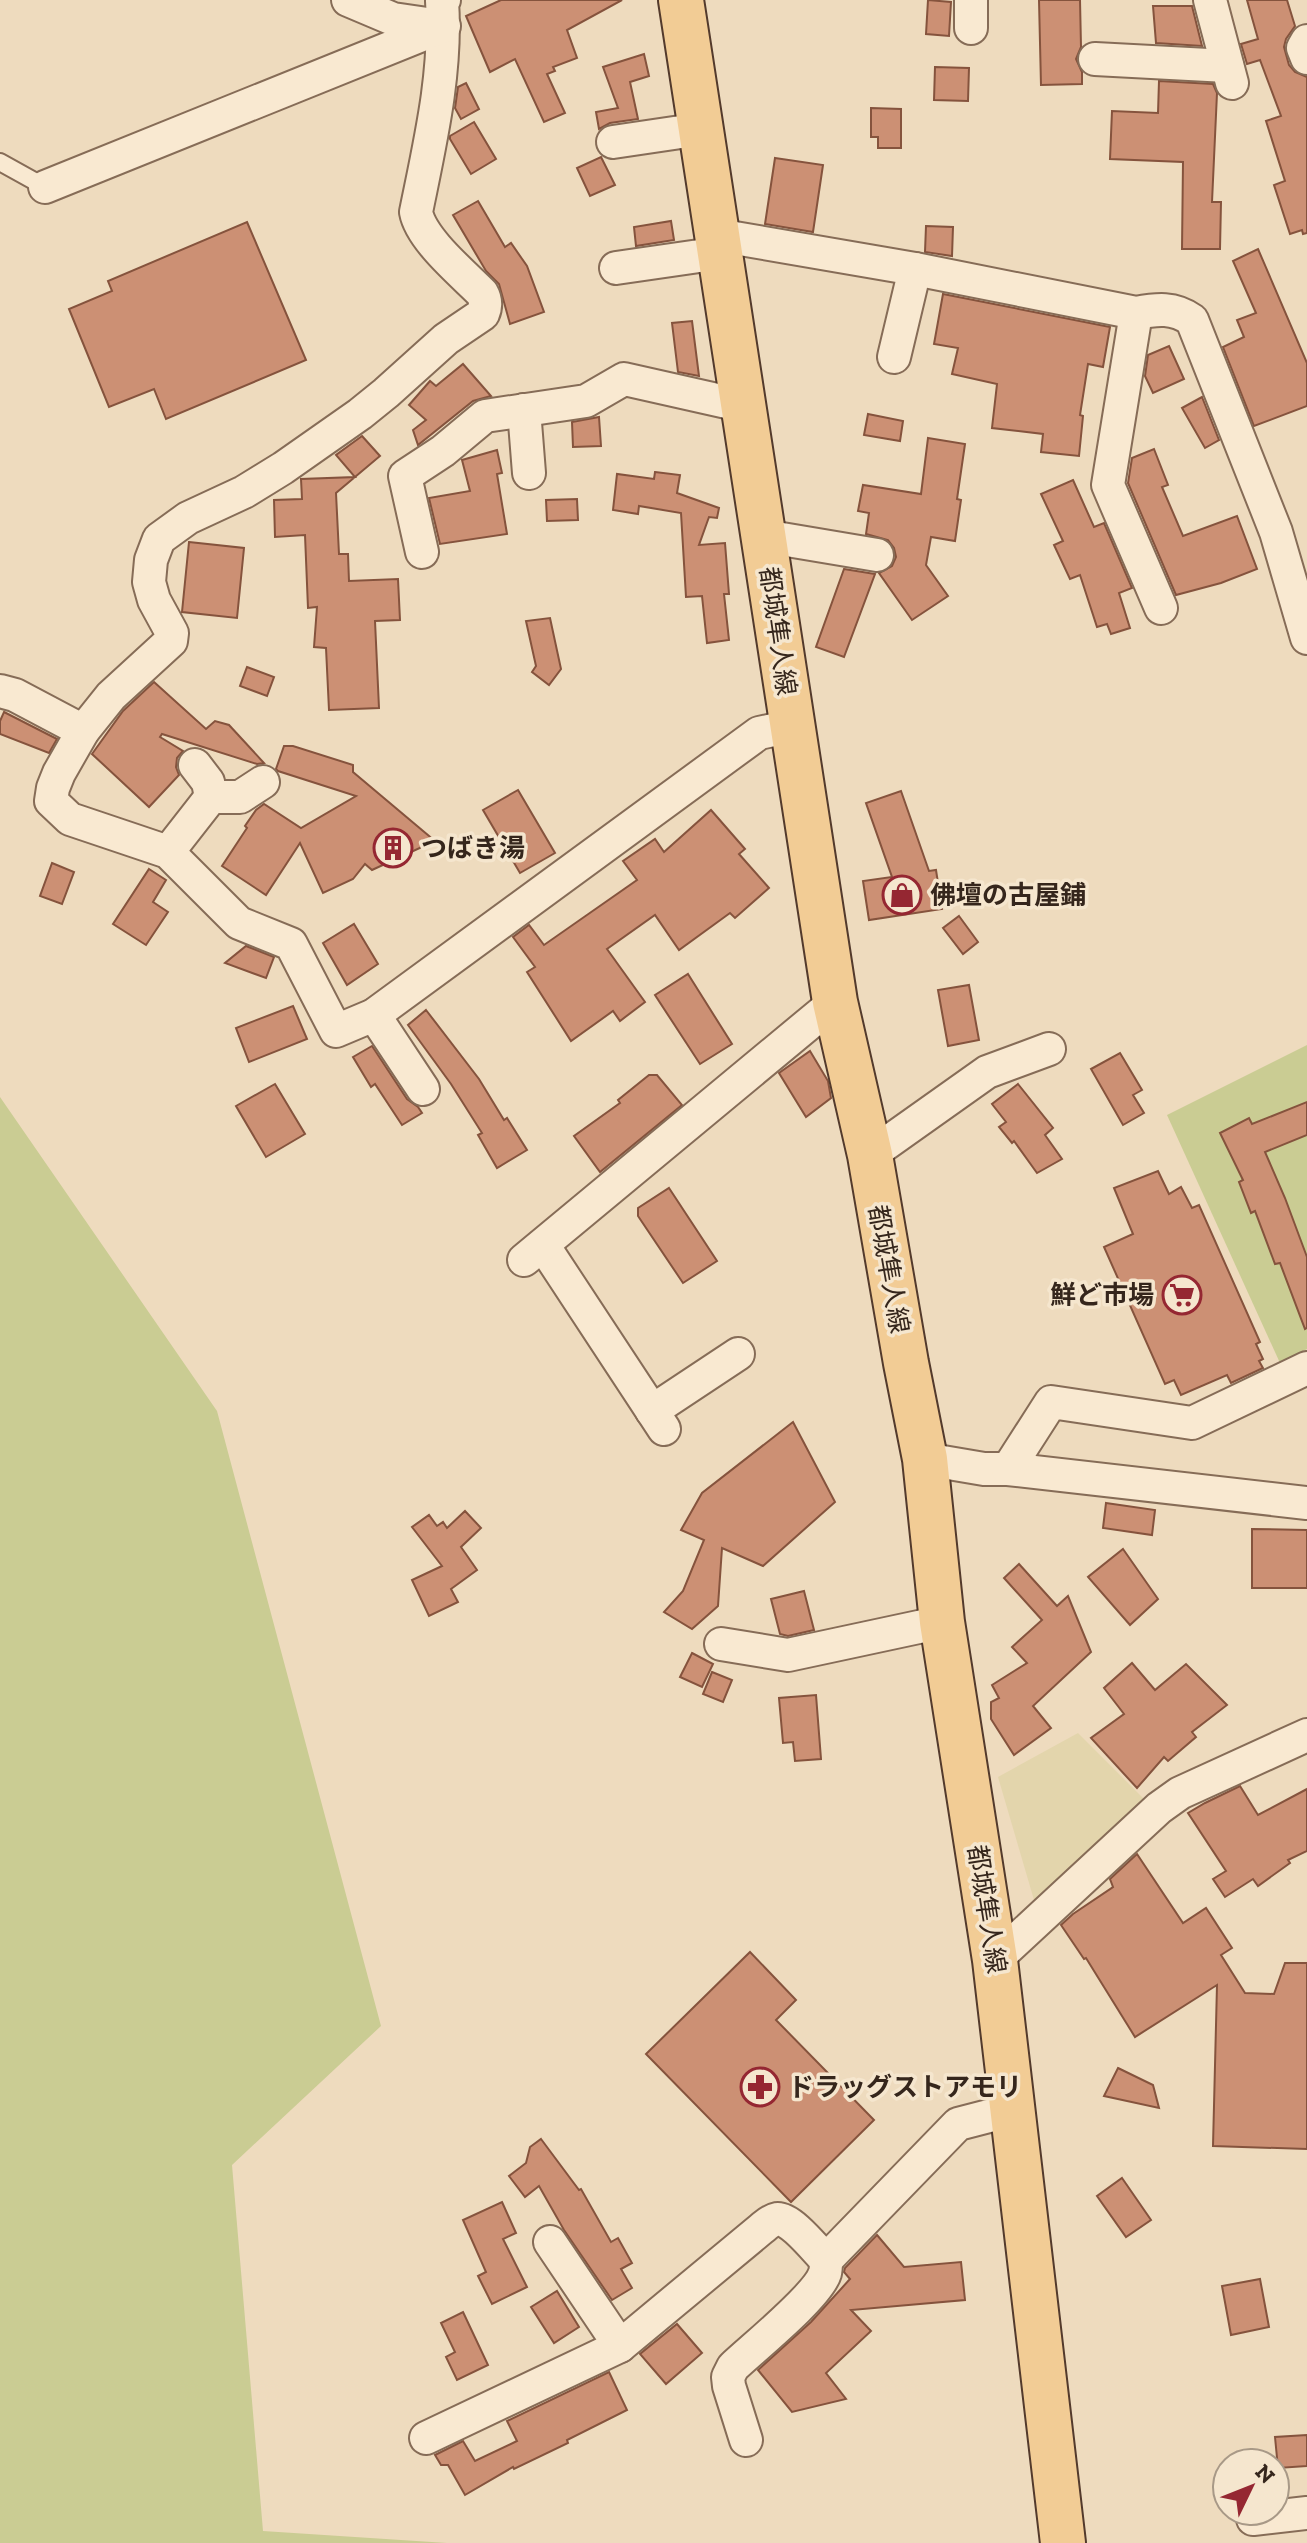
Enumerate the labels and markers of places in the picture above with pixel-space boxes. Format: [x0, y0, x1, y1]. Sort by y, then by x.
building icon: つばき湯 [372, 827, 414, 869]
place label: つばき湯 [421, 832, 525, 864]
shop icon: 佛壇の古屋鋪 [881, 874, 923, 916]
place label: 佛壇の古屋鋪 [930, 879, 1086, 911]
supermarket icon: 鮮ど市場 [1161, 1274, 1203, 1316]
place label: 鮮ど市場 [1050, 1279, 1154, 1311]
pharmacy icon: ドラッグストアモリ [739, 2066, 781, 2108]
place label: ドラッグストアモリ [788, 2071, 1022, 2103]

